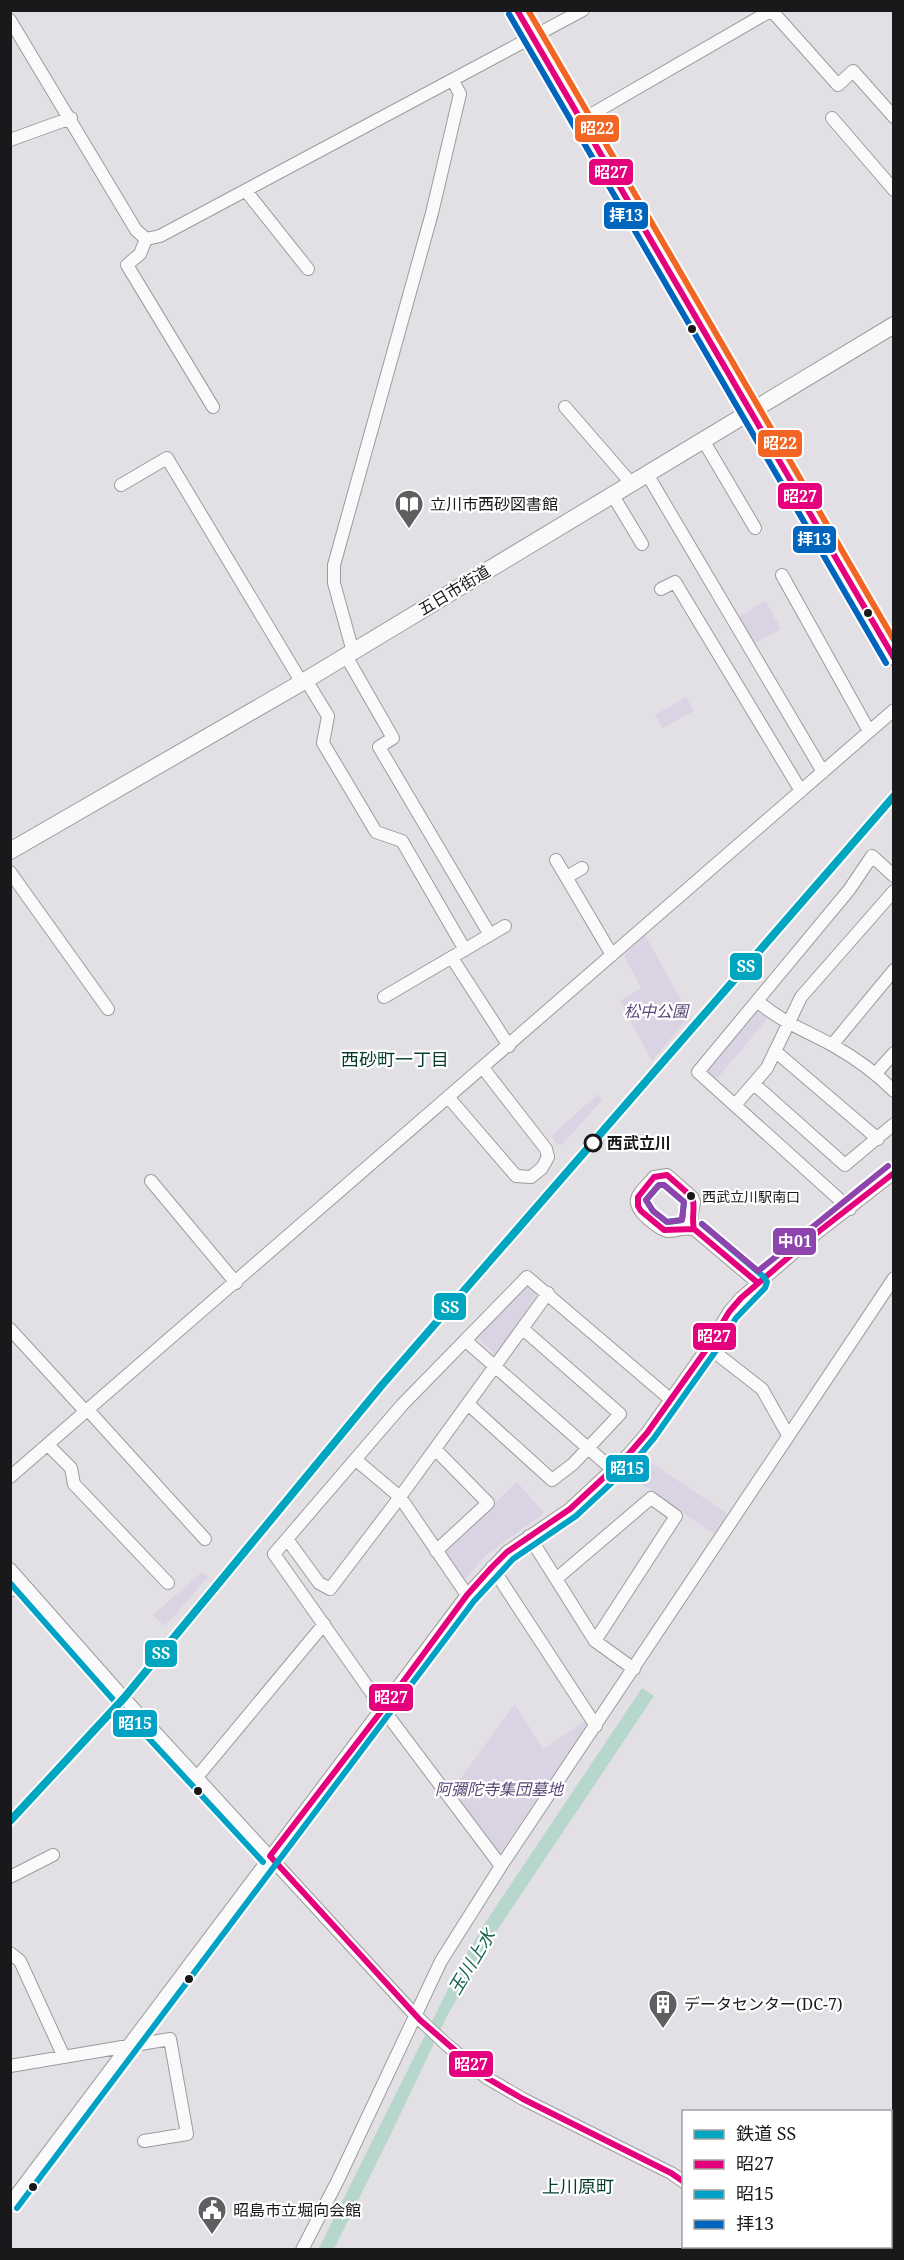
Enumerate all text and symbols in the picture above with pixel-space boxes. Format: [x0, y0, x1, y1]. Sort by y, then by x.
line badge: 昭22 [574, 114, 620, 143]
text: 昭22 [580, 117, 614, 139]
line badge: 昭27 [588, 158, 634, 186]
text: 昭27 [594, 161, 628, 183]
line badge: 拝13 [603, 201, 649, 230]
text: 拝13 [609, 204, 643, 226]
unlabelled marker [686, 323, 698, 335]
line badge: 昭22 [757, 429, 803, 458]
text: 昭22 [763, 432, 797, 454]
line badge: 昭27 [777, 482, 823, 510]
text: 昭27 [783, 485, 817, 507]
library icon: 立川市西砂図書館 [393, 488, 425, 530]
place label: 立川市西砂図書館 [430, 493, 558, 515]
line badge: 拝13 [792, 525, 837, 554]
text: 拝13 [797, 528, 831, 550]
street label: 五日市街道 [414, 560, 494, 620]
unlabelled marker [862, 607, 874, 619]
line badge: SS [729, 952, 763, 981]
text: SS [737, 955, 755, 977]
park label: 松中公園 [624, 1000, 690, 1022]
district label: 西砂町一丁目 [341, 1047, 449, 1071]
place label: 西武立川 [607, 1132, 671, 1154]
marker: 西武立川 [584, 1134, 602, 1152]
place label: 西武立川駅南口 [702, 1187, 800, 1206]
marker: 西武立川駅南口 [685, 1190, 697, 1202]
line badge: 中01 [772, 1227, 817, 1256]
text: 中01 [778, 1230, 812, 1252]
line badge: SS [433, 1292, 467, 1321]
text: SS [441, 1296, 459, 1318]
line badge: 昭27 [692, 1322, 737, 1351]
text: 昭27 [697, 1325, 731, 1347]
line badge: 昭15 [605, 1454, 650, 1483]
text: 昭15 [610, 1457, 644, 1479]
line badge: SS [144, 1639, 178, 1668]
text: SS [152, 1642, 170, 1664]
line badge: 昭27 [368, 1683, 414, 1712]
text: 昭27 [374, 1686, 408, 1708]
line badge: 昭15 [112, 1709, 158, 1738]
text: 昭15 [118, 1712, 152, 1734]
park label: 阿彌陀寺集団墓地 [435, 1778, 565, 1800]
unlabelled marker [192, 1785, 204, 1797]
water label: 玉川上水 [442, 1923, 501, 1999]
unlabelled marker [183, 1973, 195, 1985]
building icon: データセンター(DC-7) [647, 1988, 679, 2030]
place label: データセンター(DC-7) [684, 1993, 842, 2015]
line badge: 昭27 [448, 2050, 494, 2078]
text: 昭27 [454, 2053, 488, 2075]
legend [682, 2110, 892, 2248]
text: 鉄道 SS [736, 2121, 796, 2145]
text: 昭27 [736, 2151, 774, 2175]
district label: 上川原町 [542, 2174, 614, 2198]
unlabelled marker [27, 2181, 39, 2193]
text: 昭15 [736, 2181, 774, 2205]
public building icon: 昭島市立堀向会館 [196, 2194, 228, 2236]
place label: 昭島市立堀向会館 [233, 2199, 361, 2221]
text: 拝13 [736, 2211, 774, 2235]

